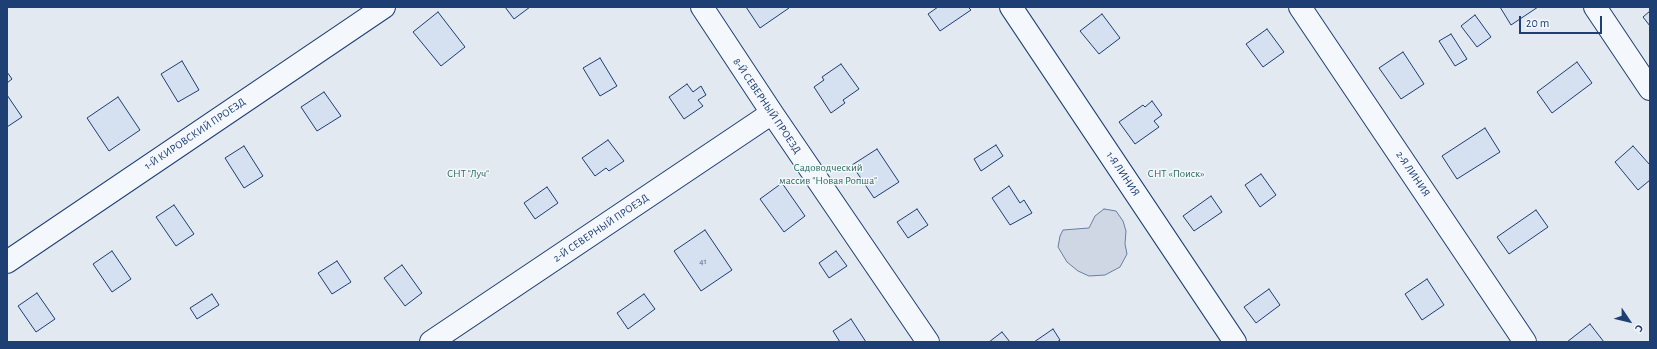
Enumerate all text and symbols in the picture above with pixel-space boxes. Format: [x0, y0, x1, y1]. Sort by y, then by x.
scale bar [1521, 8, 1604, 34]
text: 20 m [1526, 17, 1549, 29]
street label: 8-Й СЕВЕРНЫЙ ПРОЕЗД [730, 56, 804, 156]
street label: 1-Й КИРОВСКИЙ ПРОЕЗД [142, 95, 248, 173]
street label: 1-Я ЛИНИЯ [1103, 149, 1143, 199]
street label: 2-Я ЛИНИЯ [1393, 149, 1433, 199]
park label: Садоводческий массив "Новая Ропша" [779, 161, 877, 187]
park label: СНТ "Луч" [447, 167, 489, 181]
park label: СНТ «Поиск» [1147, 167, 1205, 181]
street label: 2-Й СЕВЕРНЫЙ ПРОЕЗД [551, 191, 651, 265]
house number: 41 [699, 256, 707, 266]
north arrow [1609, 301, 1649, 341]
text: С [1633, 323, 1645, 334]

